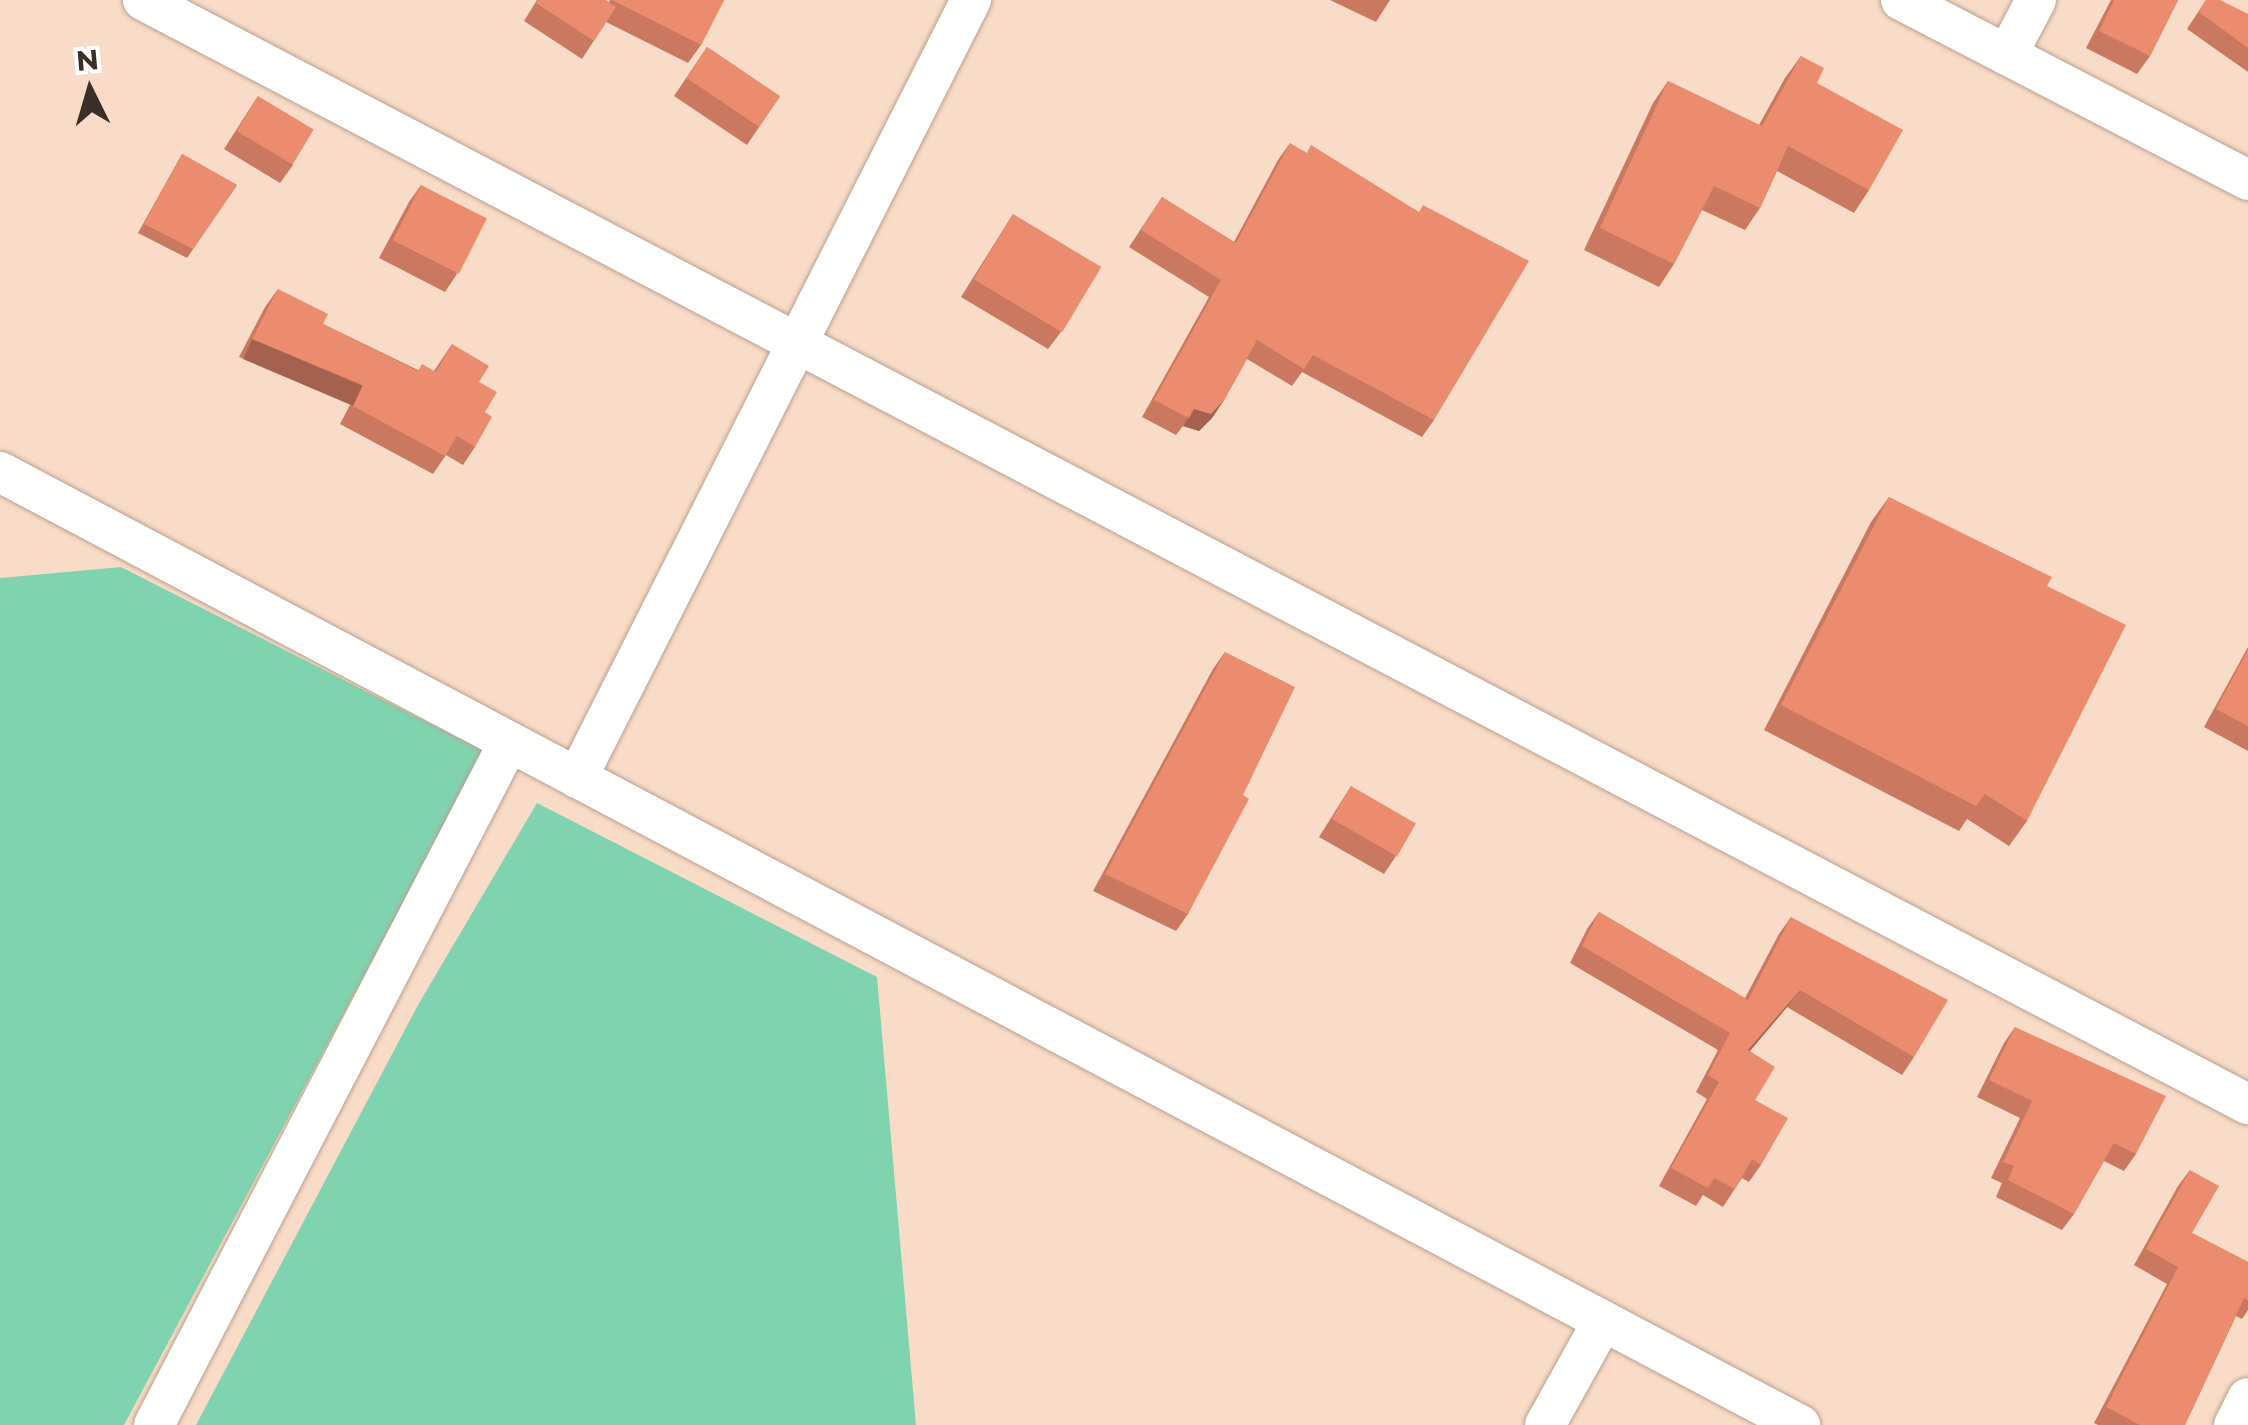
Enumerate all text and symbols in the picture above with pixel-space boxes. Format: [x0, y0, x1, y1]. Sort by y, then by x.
north arrow [40, 40, 140, 140]
text: N [75, 42, 100, 78]

